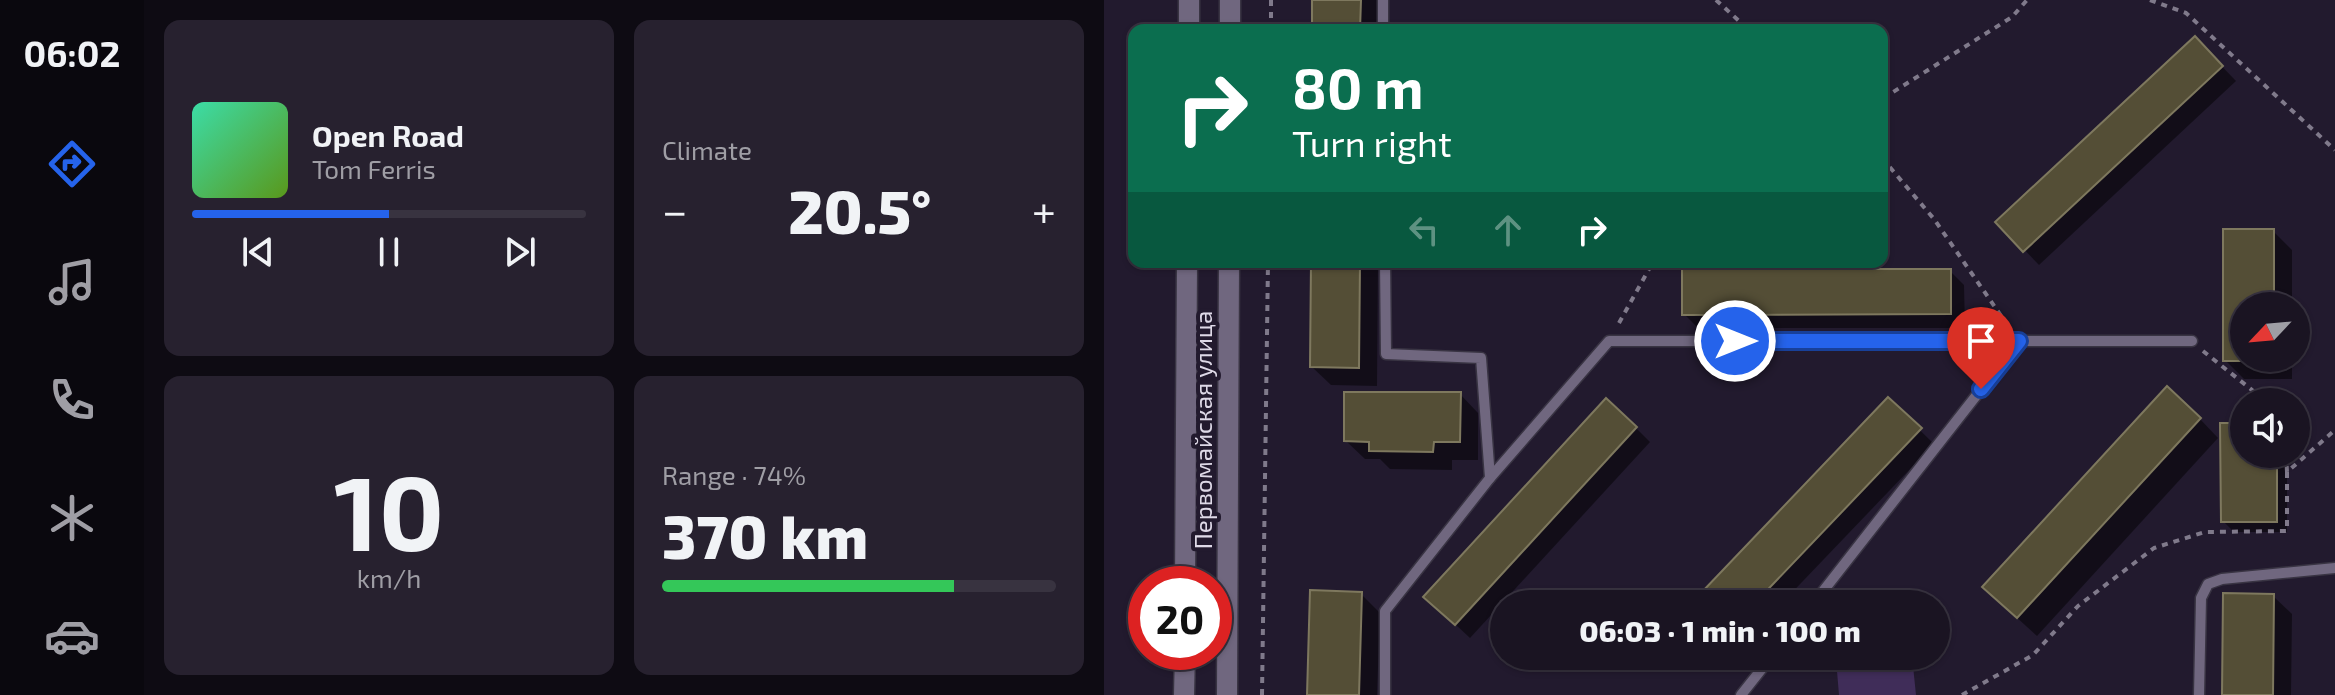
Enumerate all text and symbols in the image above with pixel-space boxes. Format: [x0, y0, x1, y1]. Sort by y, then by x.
text: 06:02 [24, 31, 120, 74]
text: 80 m [1292, 53, 1424, 120]
icon: right [1160, 56, 1264, 160]
text: Open Road [312, 117, 464, 153]
text: Turn right [1292, 121, 1452, 164]
text: Climate [662, 134, 752, 165]
icon: directions [44, 136, 100, 192]
text: Tom Ferris [312, 153, 436, 184]
text: 20.5° [788, 174, 931, 246]
text: − [662, 183, 688, 236]
text: + [1032, 183, 1056, 236]
icon: left [1402, 208, 1446, 252]
icon: ahead [1486, 208, 1530, 252]
icon: right [1570, 208, 1614, 252]
icon: previous [236, 230, 280, 274]
icon: pause [367, 230, 411, 274]
icon: next [498, 230, 542, 274]
icon: music [44, 254, 100, 310]
north arrow [2230, 292, 2310, 372]
map controls [2230, 292, 2310, 468]
position arrow [1693, 299, 1777, 383]
pin [1947, 307, 2015, 389]
street label: Первомайская улица [1188, 311, 1218, 549]
icon: arrive [1959, 319, 2003, 363]
icon: phone [44, 372, 100, 428]
button: sound [2230, 388, 2310, 468]
text: 10 [334, 447, 444, 572]
text: Range · 74% [662, 459, 806, 490]
icon: climate [44, 490, 100, 546]
text: 370 km [662, 499, 868, 571]
text: km/h [357, 562, 421, 593]
speed limit sign: 20 [1128, 566, 1232, 670]
icon: car [44, 608, 100, 664]
text: 06:03 · 1 min · 100 m [1579, 612, 1861, 648]

